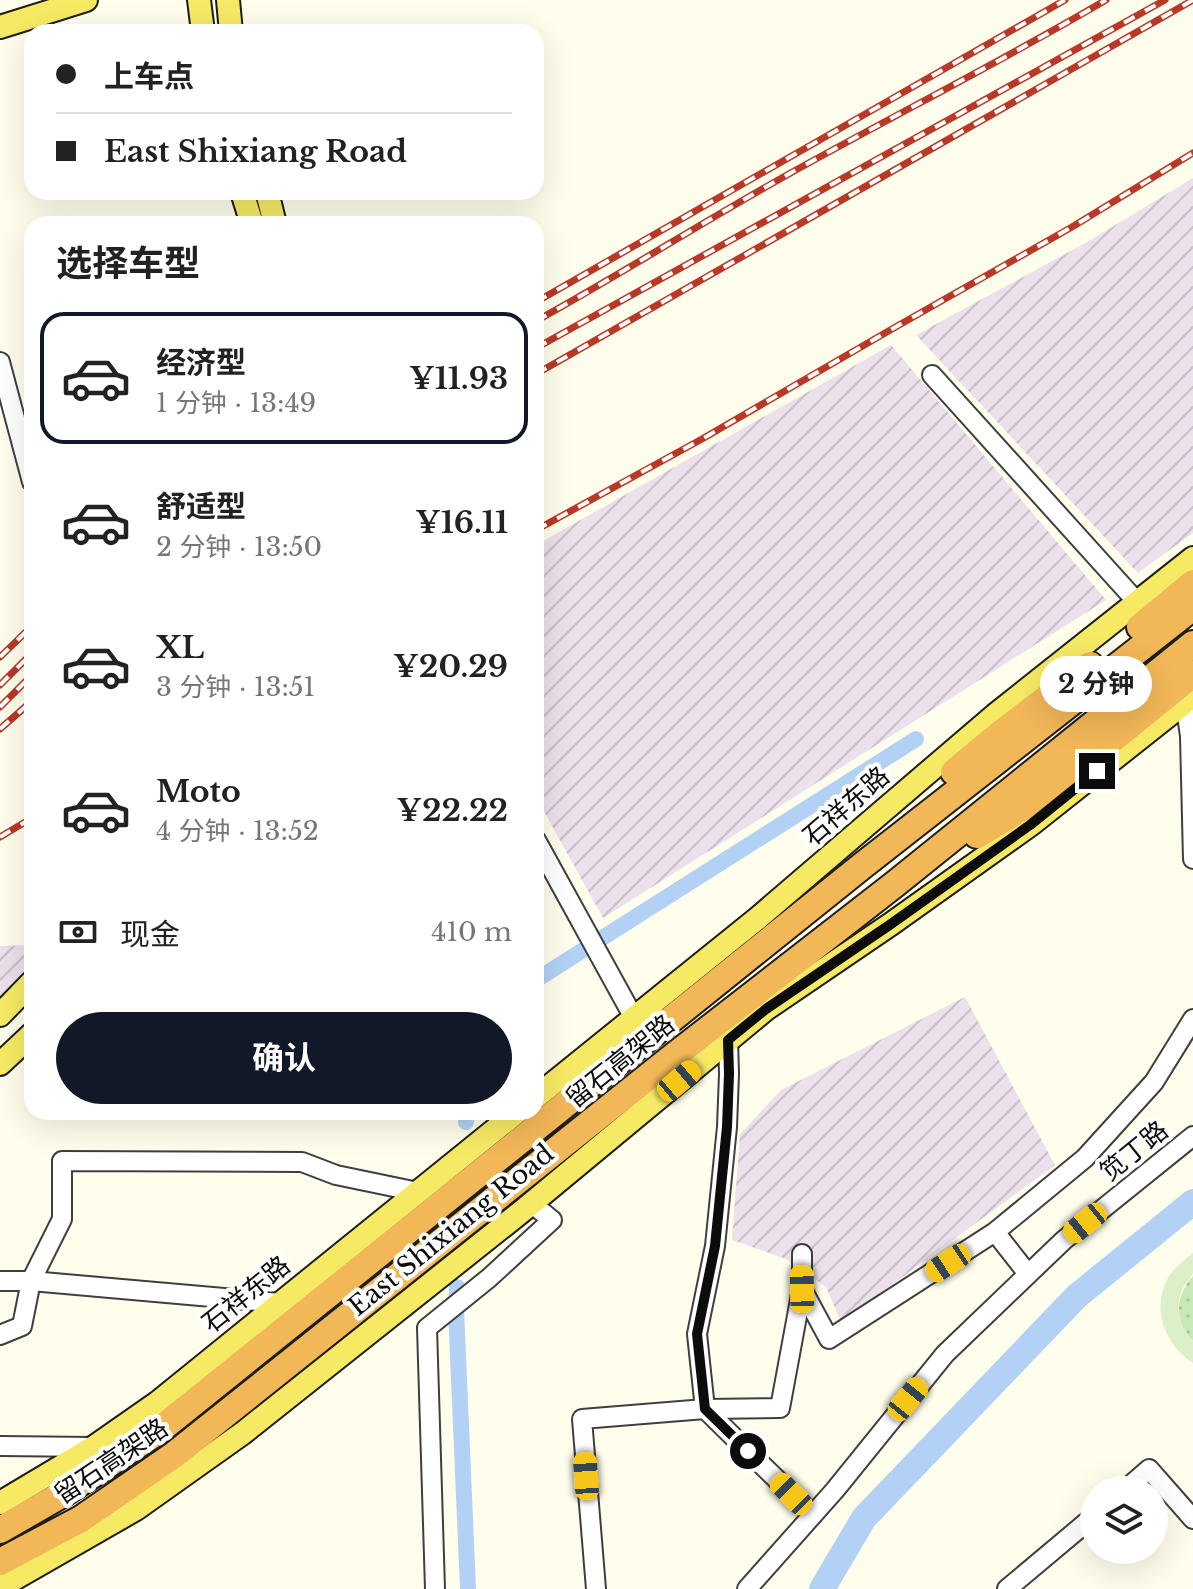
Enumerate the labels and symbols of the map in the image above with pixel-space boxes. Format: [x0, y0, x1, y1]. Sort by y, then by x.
callout: 2 分钟 [1041, 655, 1153, 711]
route end [1079, 753, 1115, 789]
street label: 石祥东路 [796, 760, 896, 852]
street label: 留石高架路 [559, 1008, 681, 1114]
car [653, 1056, 705, 1106]
street label: 笕丁路 [1094, 1114, 1174, 1188]
street label: East Shixiang Road [342, 1137, 560, 1323]
car [1059, 1199, 1111, 1247]
car [921, 1240, 975, 1286]
street label: 石祥东路 [196, 1249, 296, 1339]
car [790, 1265, 814, 1313]
car [884, 1373, 932, 1425]
street label: 留石高架路 [48, 1411, 174, 1511]
route start [730, 1433, 766, 1469]
car [572, 1451, 600, 1501]
car [766, 1469, 816, 1519]

